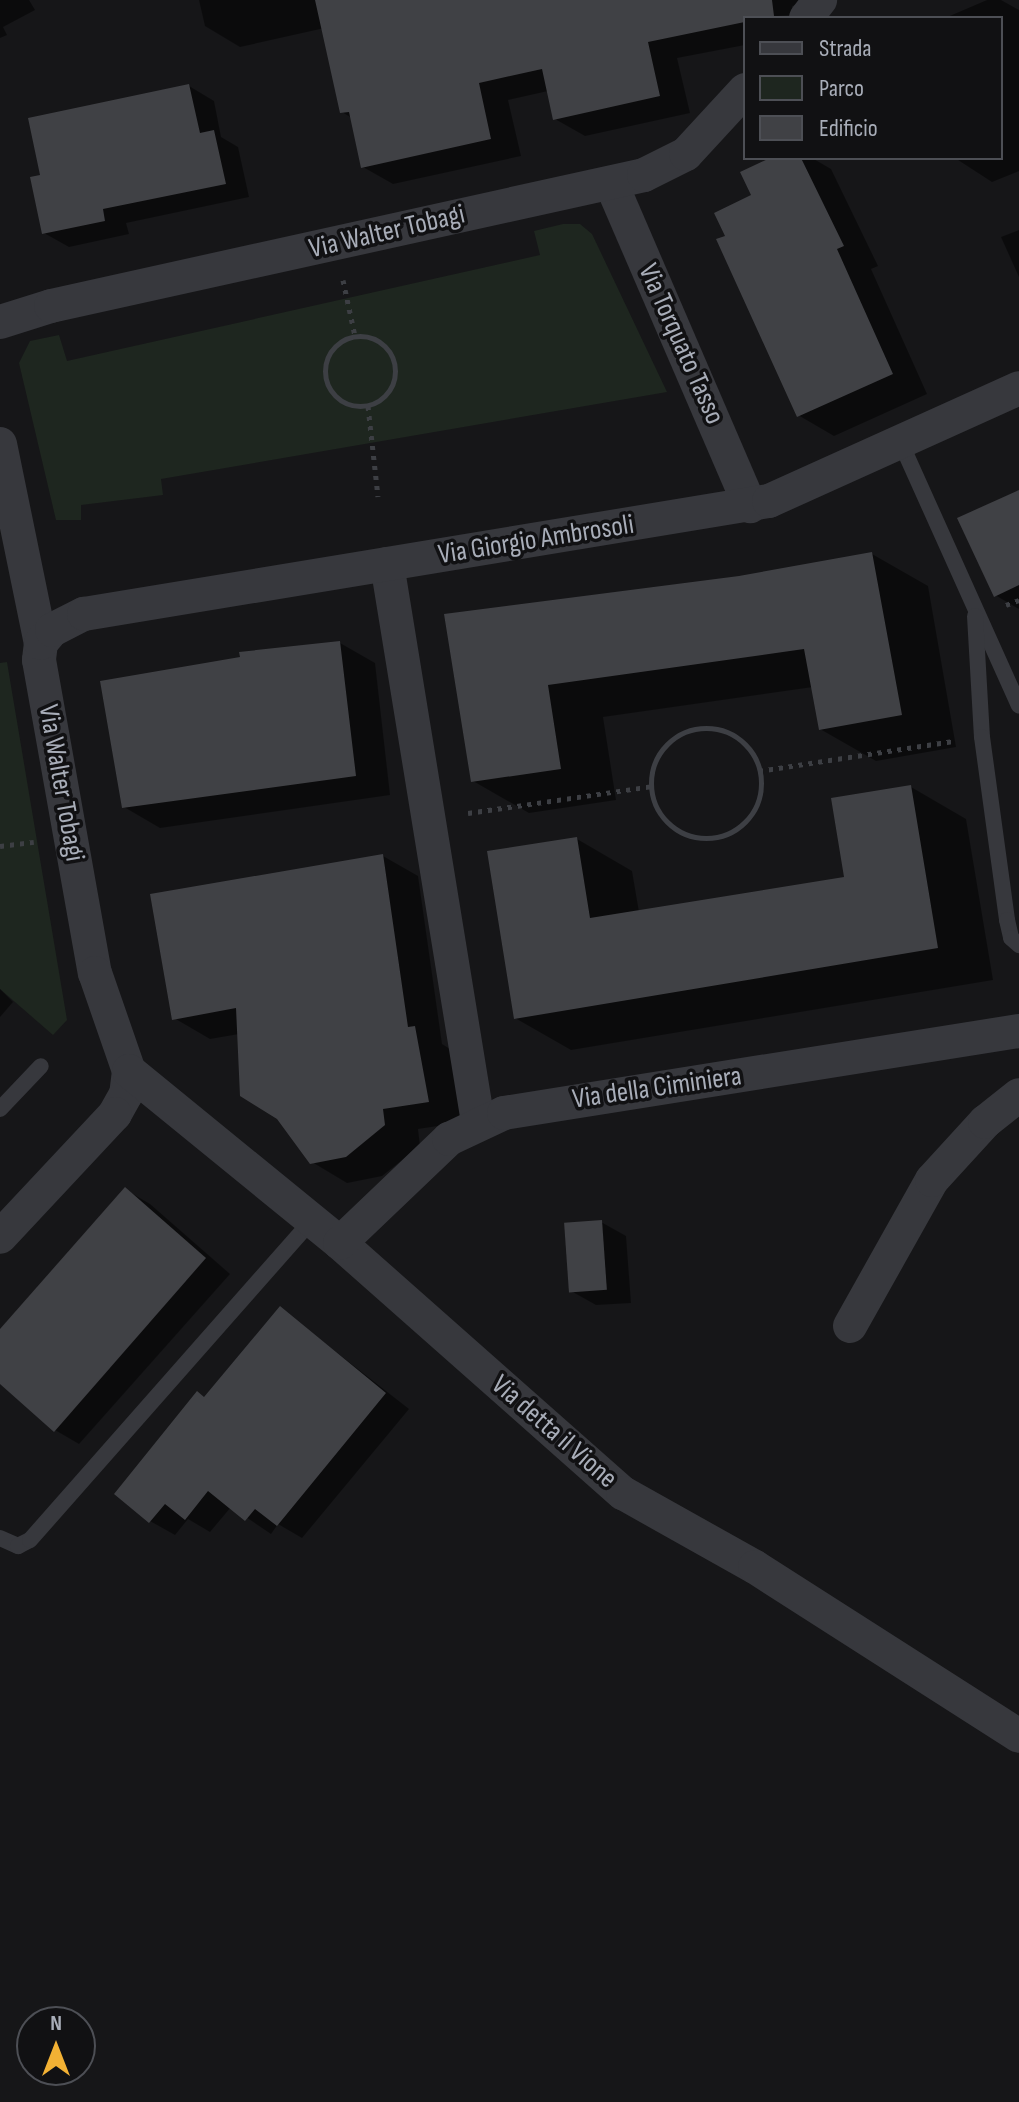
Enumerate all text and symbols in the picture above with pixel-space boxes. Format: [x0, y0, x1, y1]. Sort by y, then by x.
legend [743, 16, 1003, 160]
text: Strada [819, 34, 872, 63]
text: Parco [819, 74, 864, 103]
text: Edificio [819, 114, 878, 143]
street label: Via Walter Tobagi [306, 198, 468, 266]
street label: Via Torquato Tasso [631, 259, 731, 429]
street label: Via Giorgio Ambrosoli [436, 508, 636, 572]
street label: Via Walter Tobagi [31, 702, 91, 864]
street label: Via della Ciminiera [570, 1060, 744, 1116]
street label: Via detta il Vione [484, 1368, 624, 1496]
north arrow [16, 2006, 96, 2086]
text: N [50, 2010, 62, 2037]

